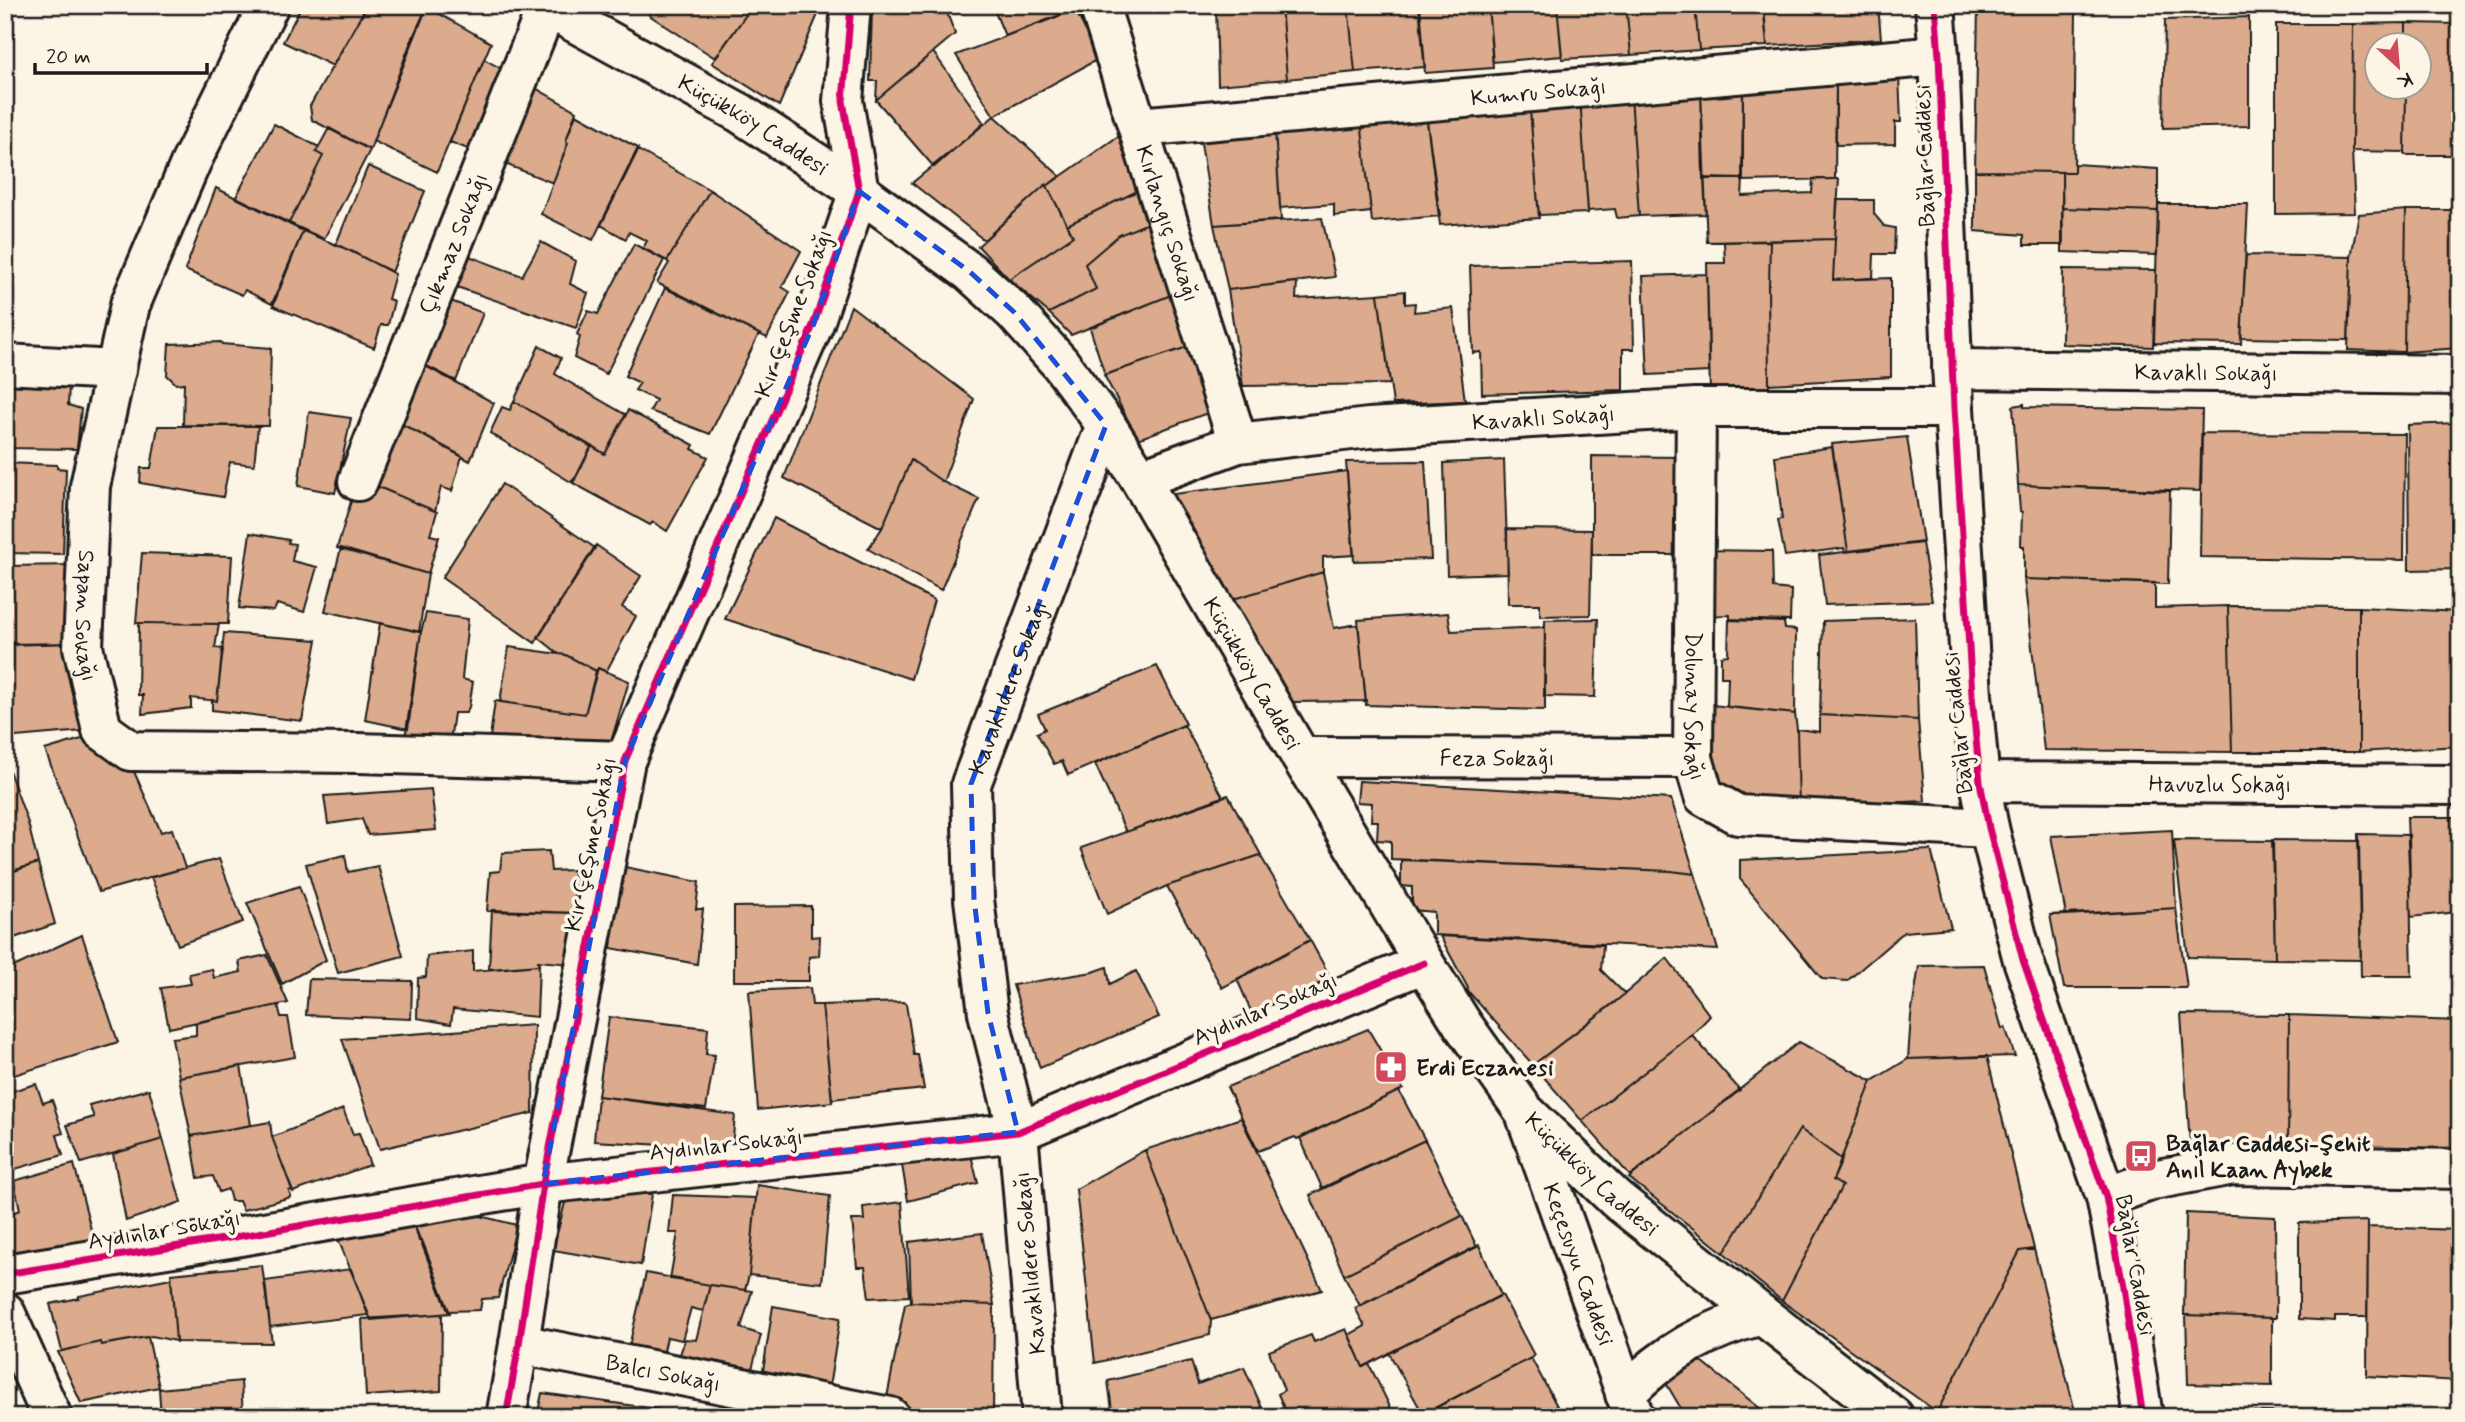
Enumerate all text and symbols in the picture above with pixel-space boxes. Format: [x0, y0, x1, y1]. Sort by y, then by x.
scale bar [35, 32, 206, 76]
north arrow [2364, 32, 2434, 102]
text: 20 m [46, 43, 91, 71]
text: K [2393, 66, 2416, 94]
street label: Küçükköy Caddesi [672, 69, 833, 184]
street label: Kumru Sokağı [1470, 73, 1608, 114]
street label: Bağlar Caddesi [1909, 84, 1943, 228]
street label: Kırlangıç Sokağı [1127, 142, 1205, 306]
street label: Çıkmaz Sokağı [413, 169, 496, 319]
street label: Kır Çeşme Sokağı [749, 225, 841, 402]
street label: Kavaklı Sokağı [2134, 358, 2278, 390]
street label: Kavaklı Sokağı [1471, 400, 1616, 439]
street label: Sapan Sokağı [65, 549, 103, 685]
street label: Küçükköy Caddesi [1195, 593, 1307, 756]
street label: Kavaklıdere Sokağı [963, 597, 1056, 779]
street label: Dolunay Sokağı [1675, 632, 1712, 784]
street label: Bağlar Caddesi [1937, 650, 1981, 795]
street label: Feza Sokağı [1439, 744, 1555, 775]
street label: Kır Çeşme Sokağı [559, 754, 625, 935]
street label: Havuzlu Sokağı [2148, 770, 2292, 801]
street label: Aydınlar Sokağı [1189, 966, 1343, 1054]
pharmacy icon: Erdi Eczanesi [1372, 1048, 1410, 1086]
place label: Erdi Eczanesi [1416, 1054, 1553, 1084]
street label: Küçükköy Caddesi [1517, 1106, 1664, 1244]
street label: Aydınlar Sokağı [648, 1123, 805, 1169]
place label: Bağlar Caddesi-şehit Anıl Kaan Aybek [2166, 1130, 2371, 1186]
bus stop icon: Bağlar Caddesi-şehit Anıl Kaan Aybek [2122, 1137, 2160, 1175]
street label: Kavaklıdere Sokağı [1008, 1170, 1054, 1356]
street label: Keçesuyu Caddesi [1534, 1179, 1620, 1350]
street label: Bağlar Caddesi [2107, 1192, 2161, 1338]
street label: Aydınlar Sokağı [86, 1204, 243, 1258]
street label: Balcı Sokağı [603, 1348, 723, 1400]

